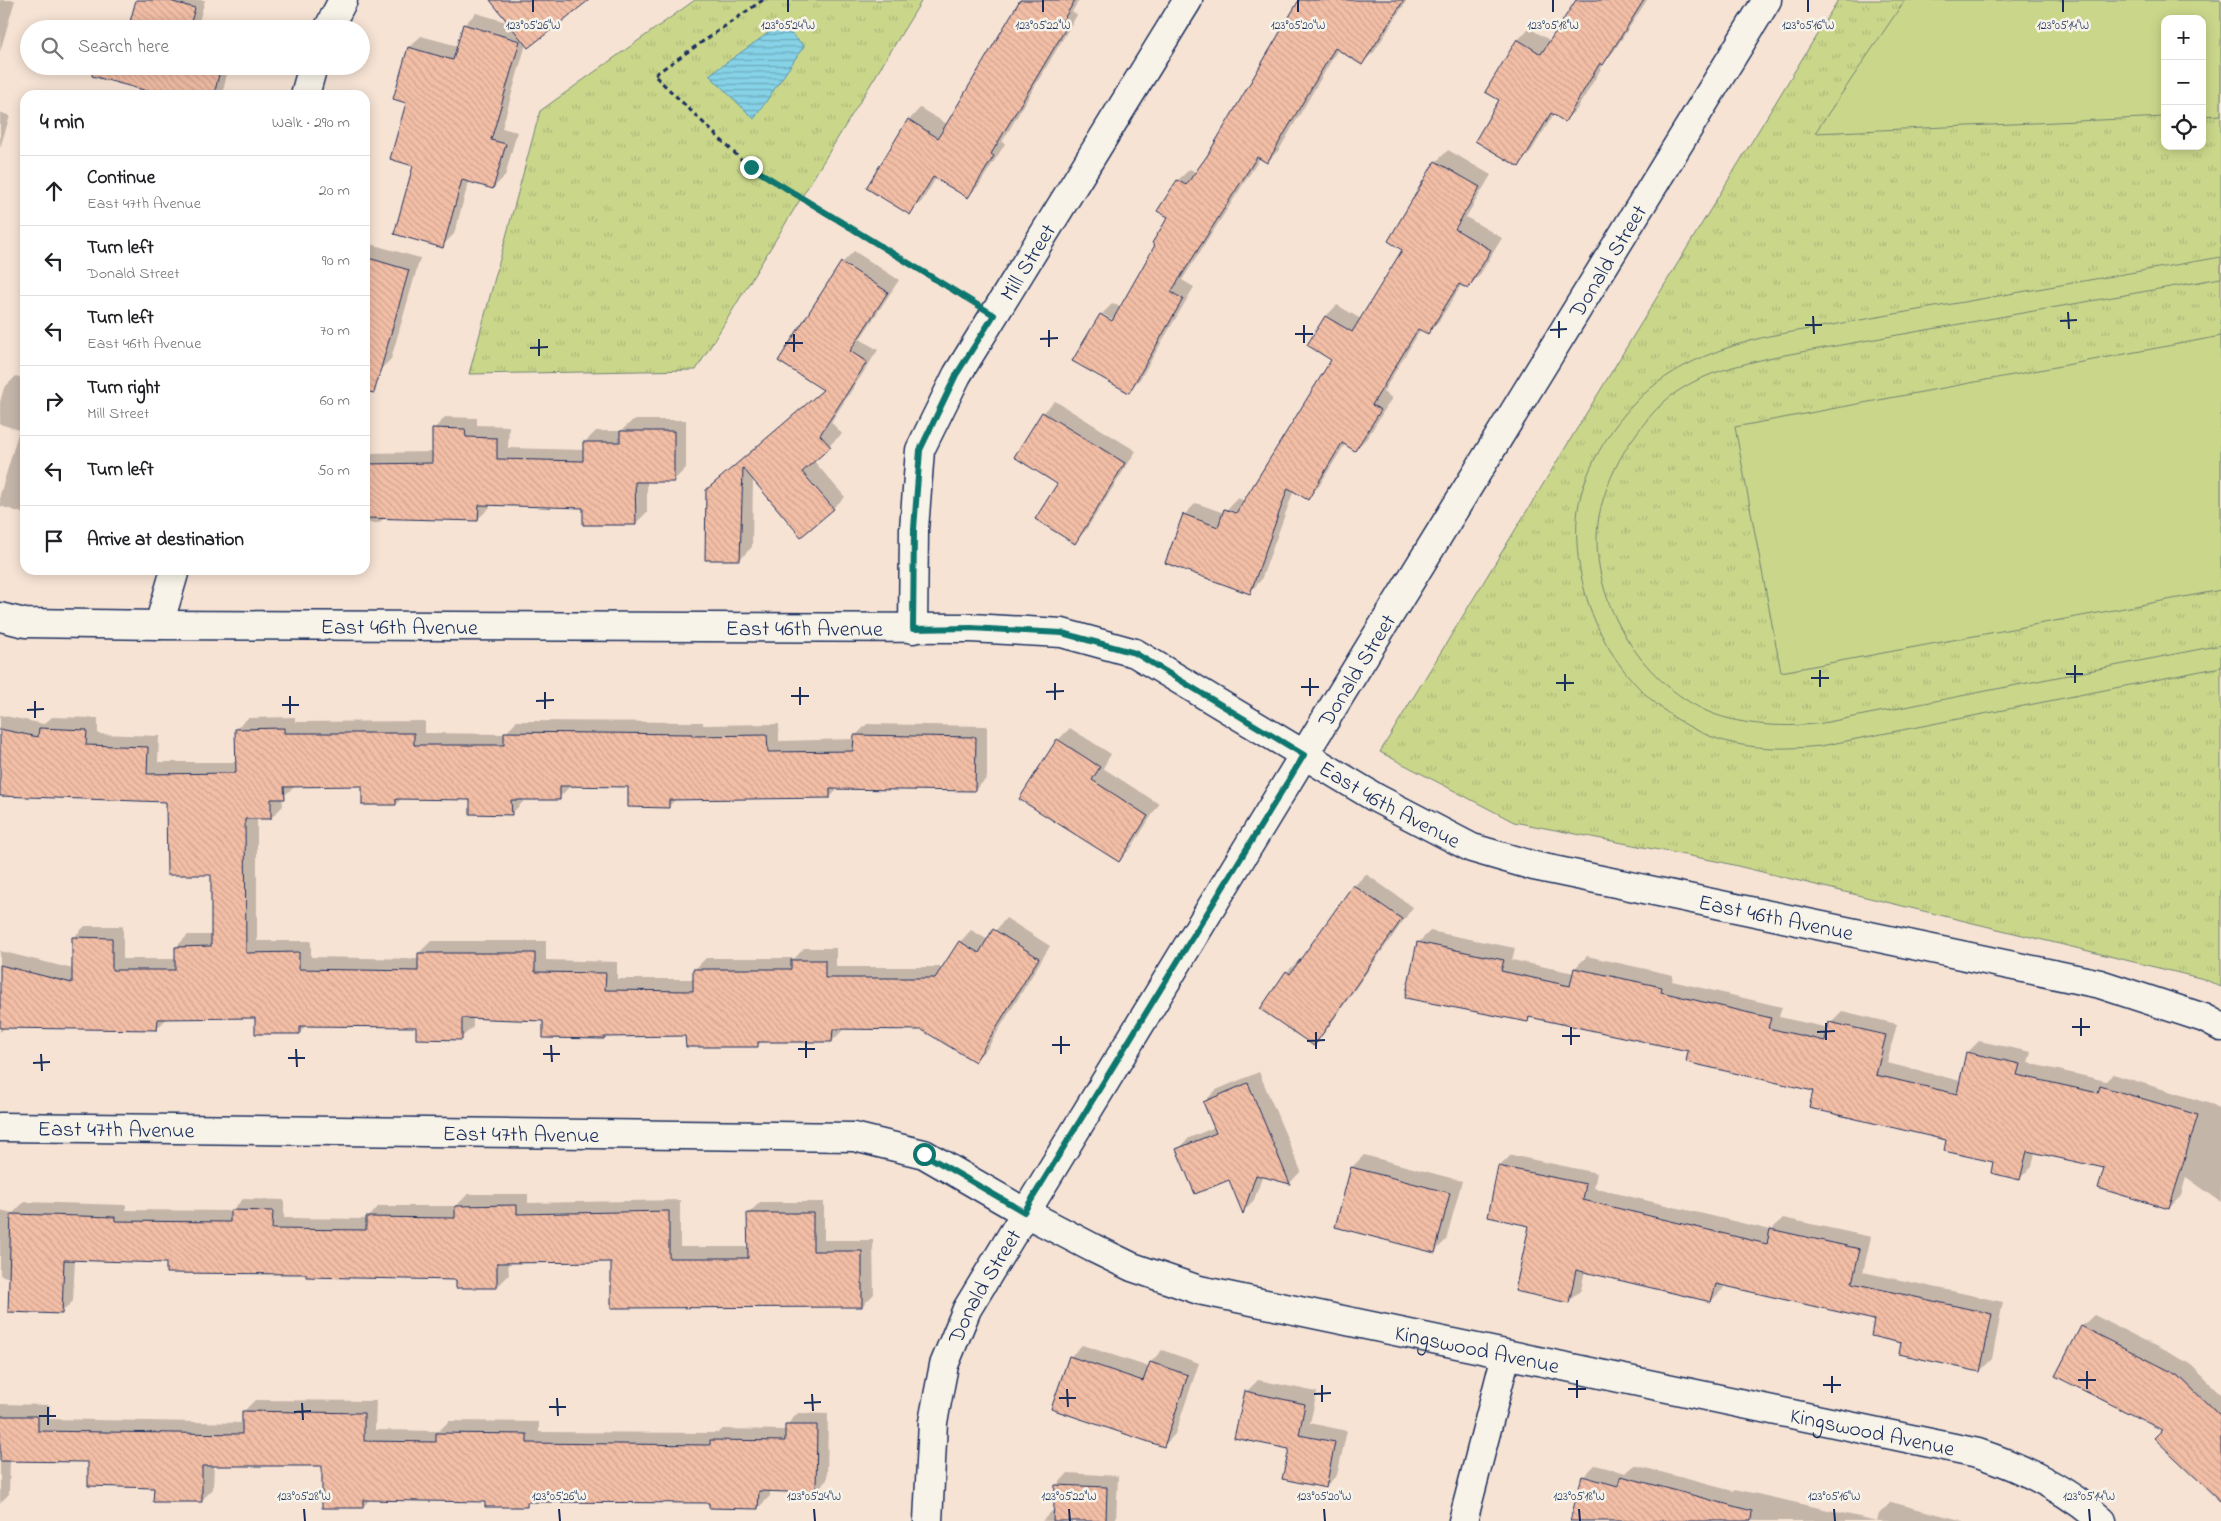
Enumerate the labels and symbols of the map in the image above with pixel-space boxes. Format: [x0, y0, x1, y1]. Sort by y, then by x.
text: 123°05'26"W [506, 17, 560, 35]
text: 123°05'24"W [761, 17, 815, 35]
text: 123°05'22"W [1015, 17, 1071, 35]
text: 123°05'20"W [1271, 17, 1325, 35]
text: 123°05'18"W [1527, 17, 1579, 35]
text: 123°05'16"W [1782, 17, 1834, 35]
text: 123°05'14"W [2037, 17, 2089, 35]
route end [740, 156, 763, 179]
street label: Donald Street [1562, 199, 1657, 326]
street label: Mill Street [993, 218, 1066, 308]
street label: Donald Street [1311, 608, 1406, 735]
street label: East 46th Avenue [321, 613, 478, 645]
street label: East 46th Avenue [726, 614, 883, 647]
street label: East 46th Avenue [1312, 754, 1465, 858]
street label: East 46th Avenue [1695, 888, 1856, 951]
street label: East 47th Avenue [37, 1114, 195, 1148]
street label: East 47th Avenue [442, 1119, 600, 1153]
route start [913, 1143, 936, 1166]
street label: Donald Street [941, 1223, 1031, 1350]
street label: Kingswood Avenue [1391, 1318, 1562, 1384]
street label: Kingswood Avenue [1787, 1401, 1957, 1467]
text: 123°05'28"W [277, 1488, 331, 1506]
text: 123°05'26"W [532, 1488, 586, 1506]
text: 123°05'24"W [787, 1488, 841, 1506]
text: 123°05'22"W [1041, 1488, 1097, 1506]
text: 123°05'20"W [1297, 1488, 1351, 1506]
text: 123°05'18"W [1553, 1488, 1605, 1506]
text: 123°05'16"W [1808, 1488, 1860, 1506]
text: 123°05'14"W [2063, 1488, 2115, 1506]

